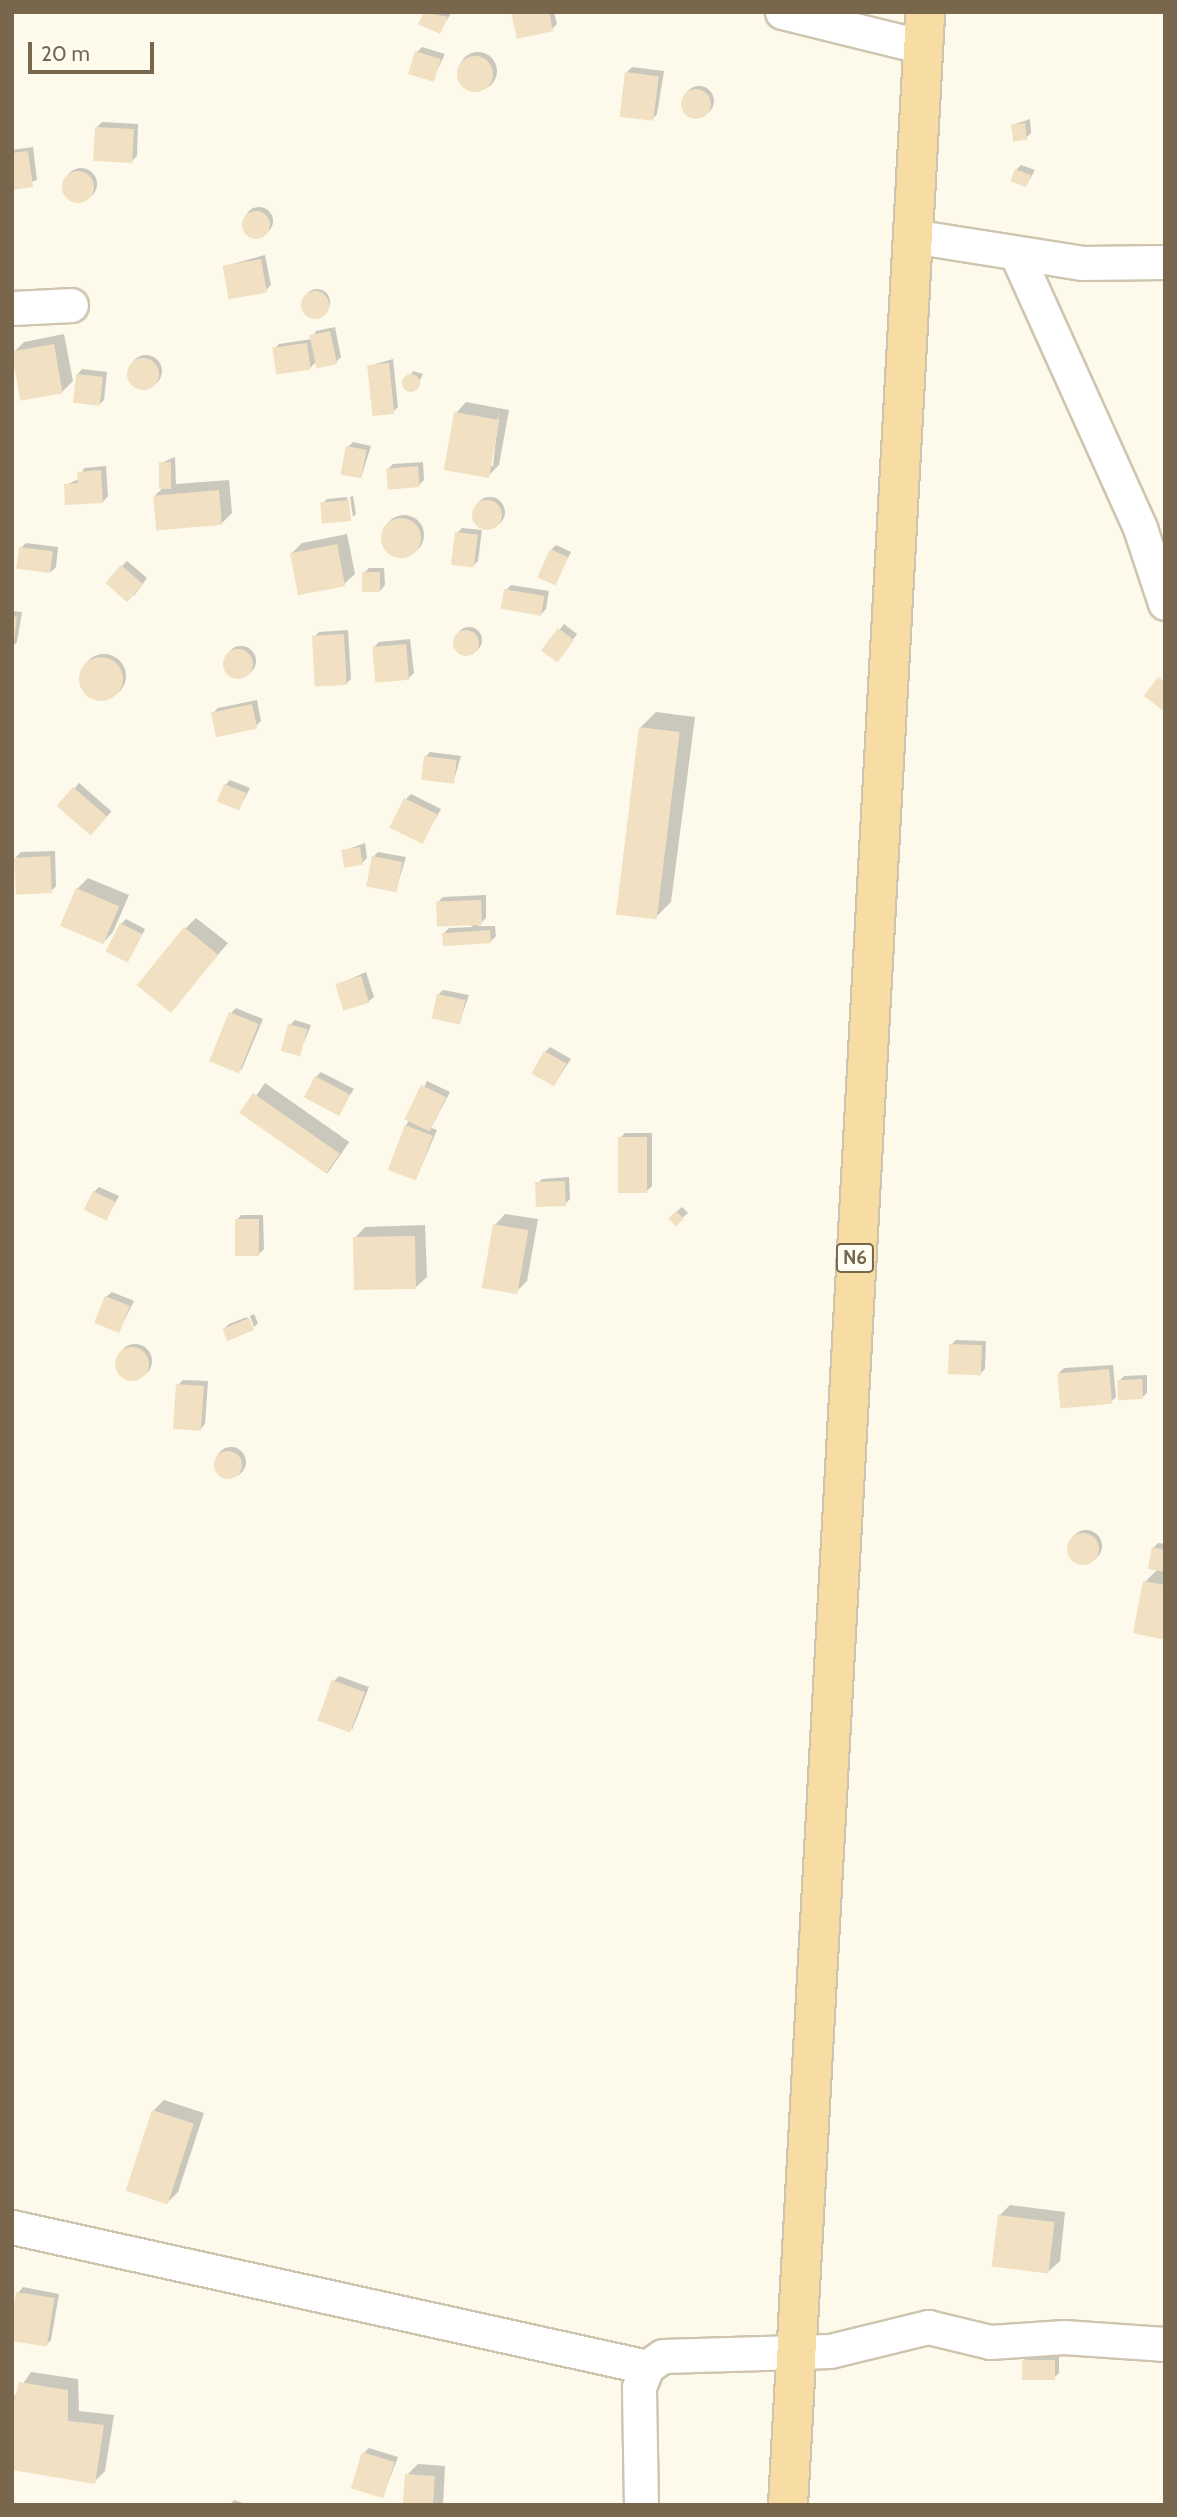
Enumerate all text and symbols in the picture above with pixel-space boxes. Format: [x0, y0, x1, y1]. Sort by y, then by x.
scale bar [32, 28, 158, 72]
text: 20 m [41, 41, 90, 66]
road number: N6 [836, 1242, 874, 1274]

